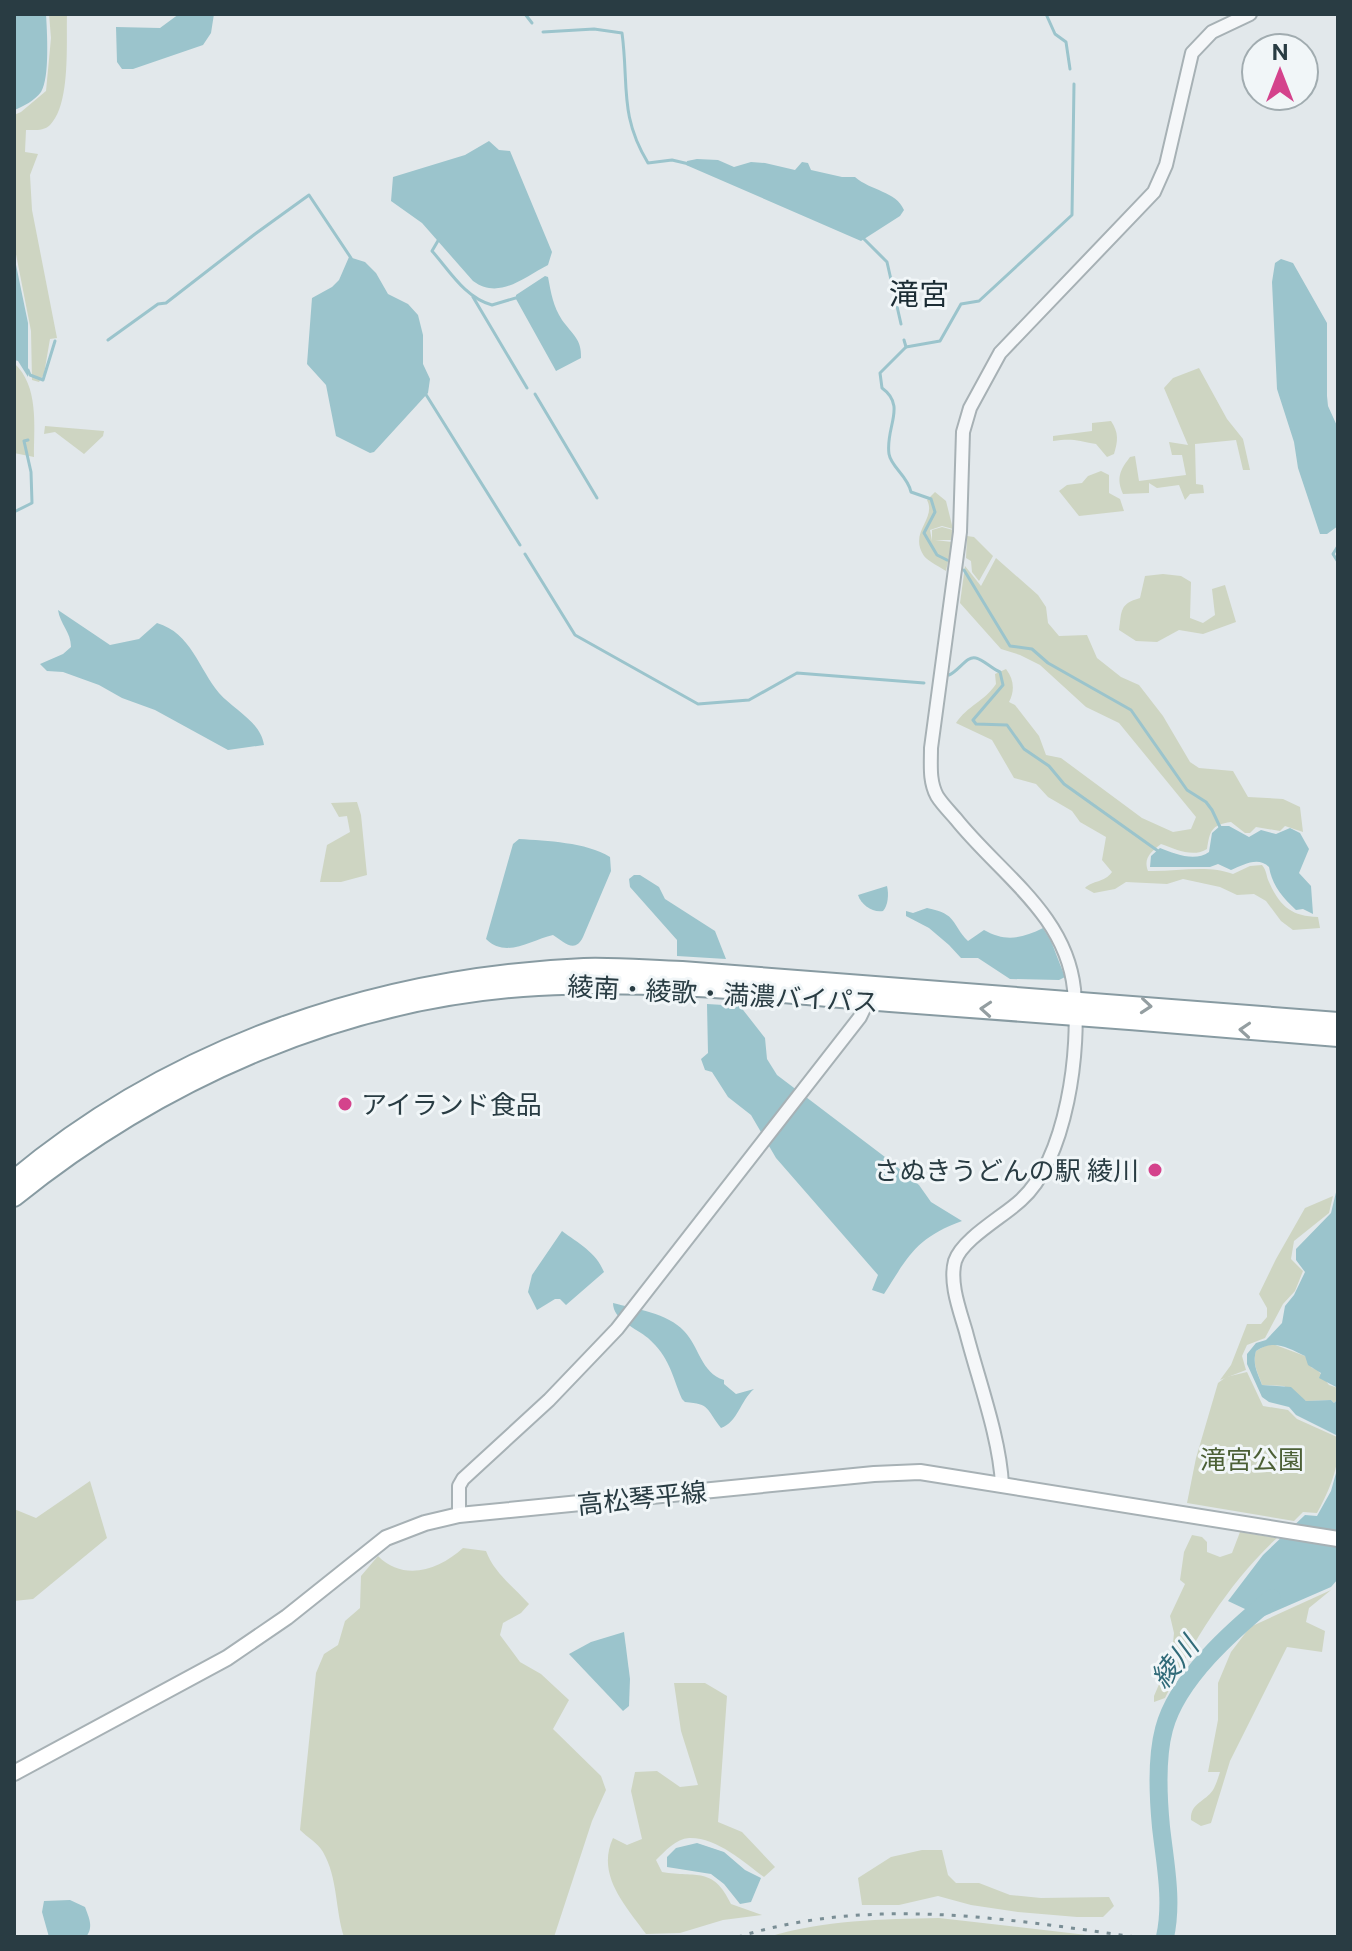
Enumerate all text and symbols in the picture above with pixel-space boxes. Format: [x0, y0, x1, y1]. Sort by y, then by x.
north arrow [1240, 32, 1320, 112]
text: N [1271, 39, 1289, 65]
district label: 滝宮 [889, 276, 949, 312]
street label: 綾南・綾歌・満濃バイパス [567, 970, 879, 1018]
one-way arrow [1140, 998, 1153, 1015]
one-way arrow [979, 1001, 992, 1018]
one-way arrow [1238, 1022, 1251, 1039]
place label: アイランド食品 [361, 1089, 542, 1120]
marker: アイランド食品 [336, 1095, 354, 1113]
place label: さぬきうどんの駅 綾川 [874, 1155, 1139, 1186]
marker: さぬきうどんの駅 綾川 [1146, 1161, 1164, 1179]
park label: 滝宮公園 [1200, 1444, 1304, 1475]
street label: 高松琴平線 [576, 1476, 708, 1520]
water label: 綾川 [1144, 1628, 1206, 1694]

